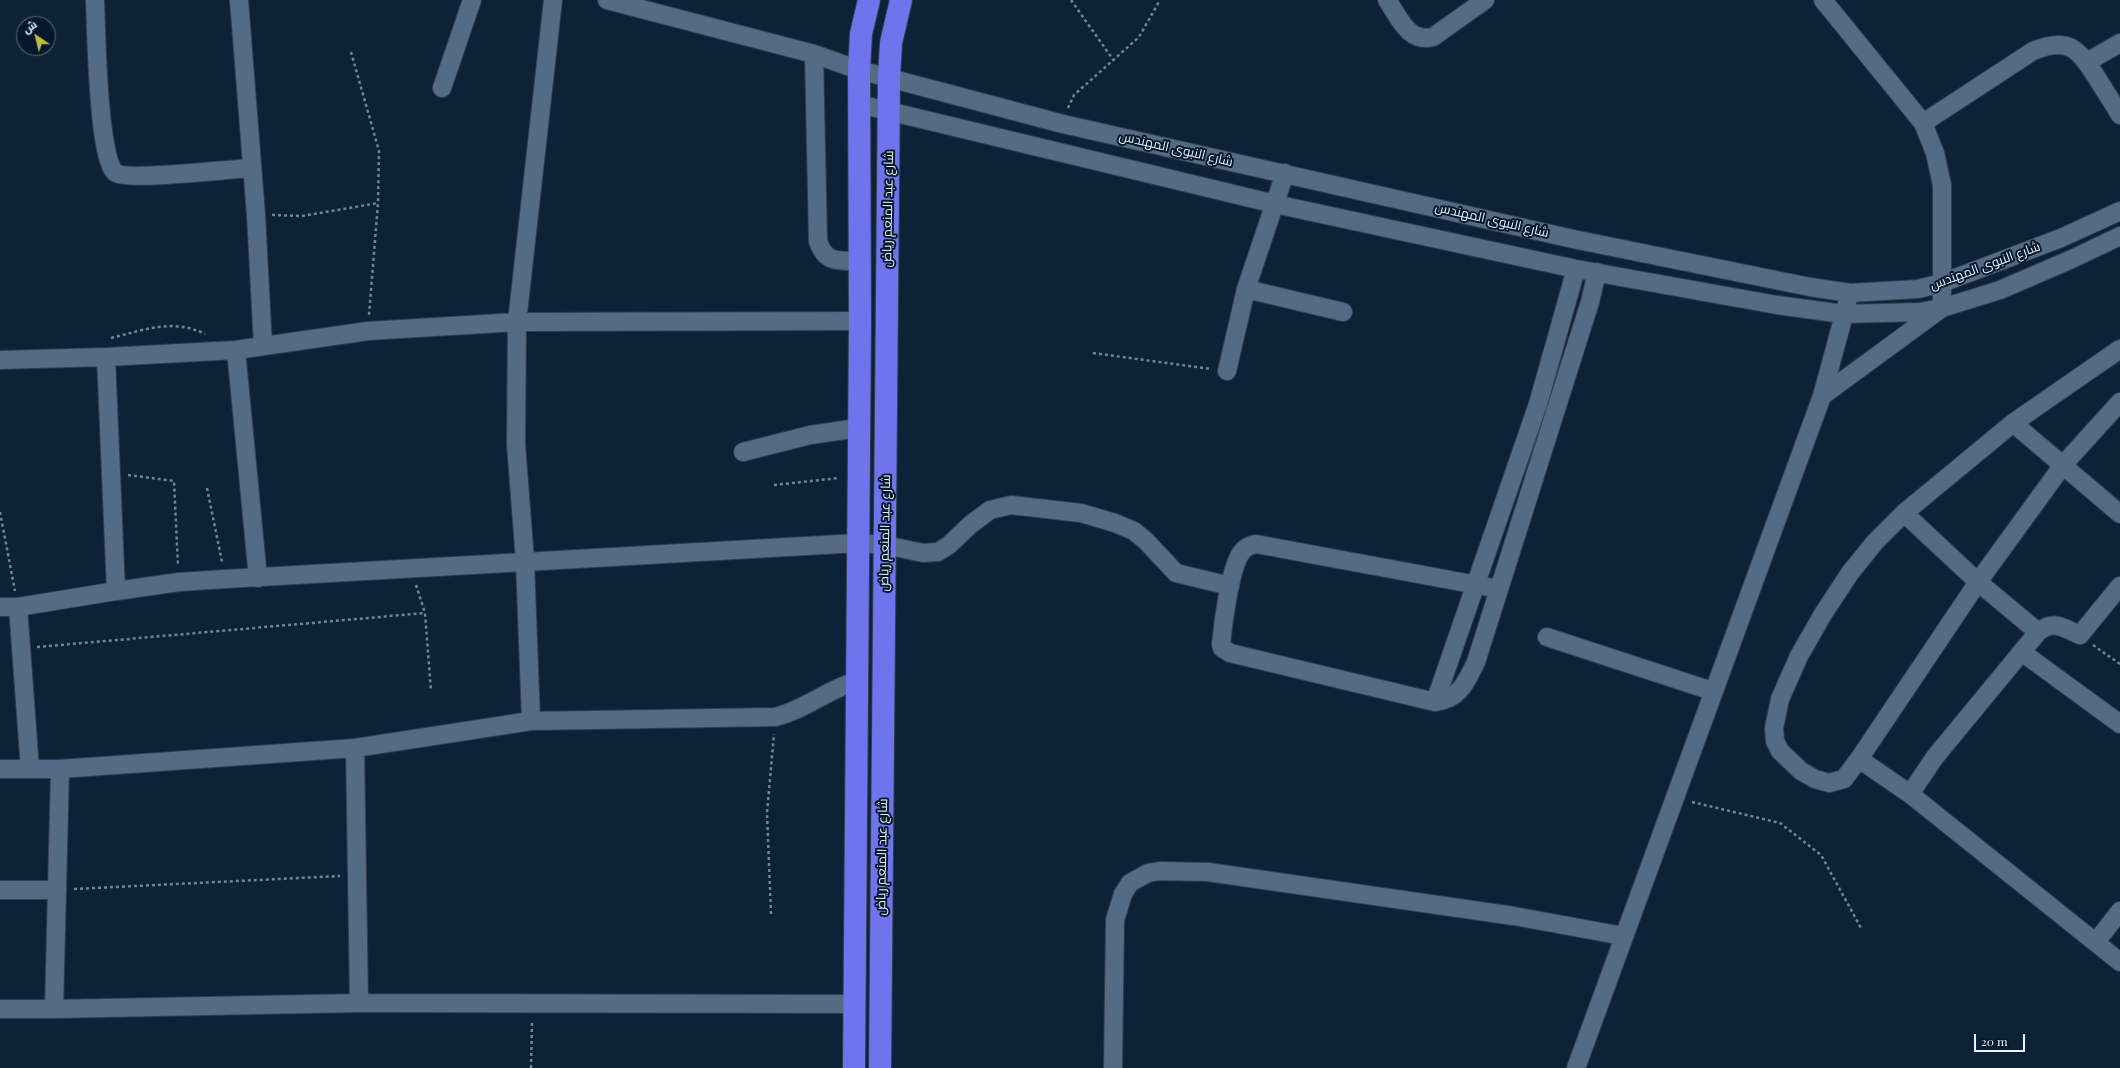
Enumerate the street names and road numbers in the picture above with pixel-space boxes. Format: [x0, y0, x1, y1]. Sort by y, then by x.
street label: شارع النبوى المهندس [1117, 128, 1235, 170]
street label: شارع عبد المنعم رياض [879, 150, 897, 268]
street label: شارع النبوى المهندس [1433, 199, 1551, 241]
street label: شارع النبوى المهندس [1928, 239, 2042, 293]
street label: شارع عبد المنعم رياض [876, 474, 894, 592]
street label: شارع عبد المنعم رياض [873, 798, 891, 916]

